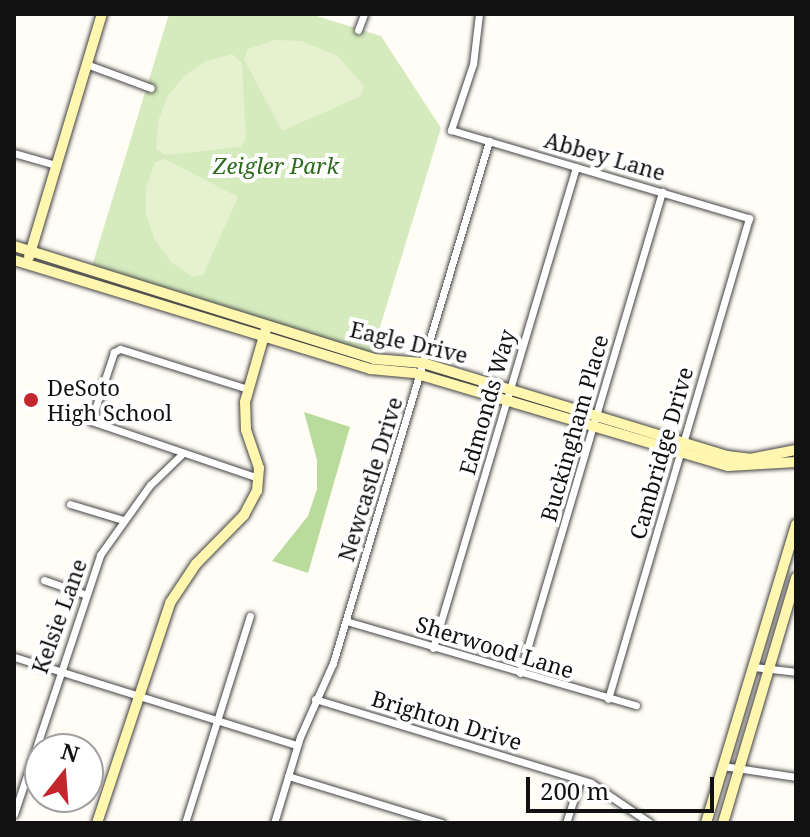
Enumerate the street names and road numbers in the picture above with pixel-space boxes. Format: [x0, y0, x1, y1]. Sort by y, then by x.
street label: Abbey Lane [542, 126, 668, 186]
street label: Eagle Drive [347, 316, 471, 368]
street label: Edmonds Way [454, 326, 520, 478]
street label: Buckingham Place [535, 332, 613, 524]
street label: Cambridge Drive [624, 364, 698, 542]
street label: Newcastle Drive [332, 394, 408, 564]
street label: Kelsie Lane [26, 555, 92, 677]
street label: Sherwood Lane [413, 610, 577, 684]
street label: Brighton Drive [369, 685, 525, 755]

